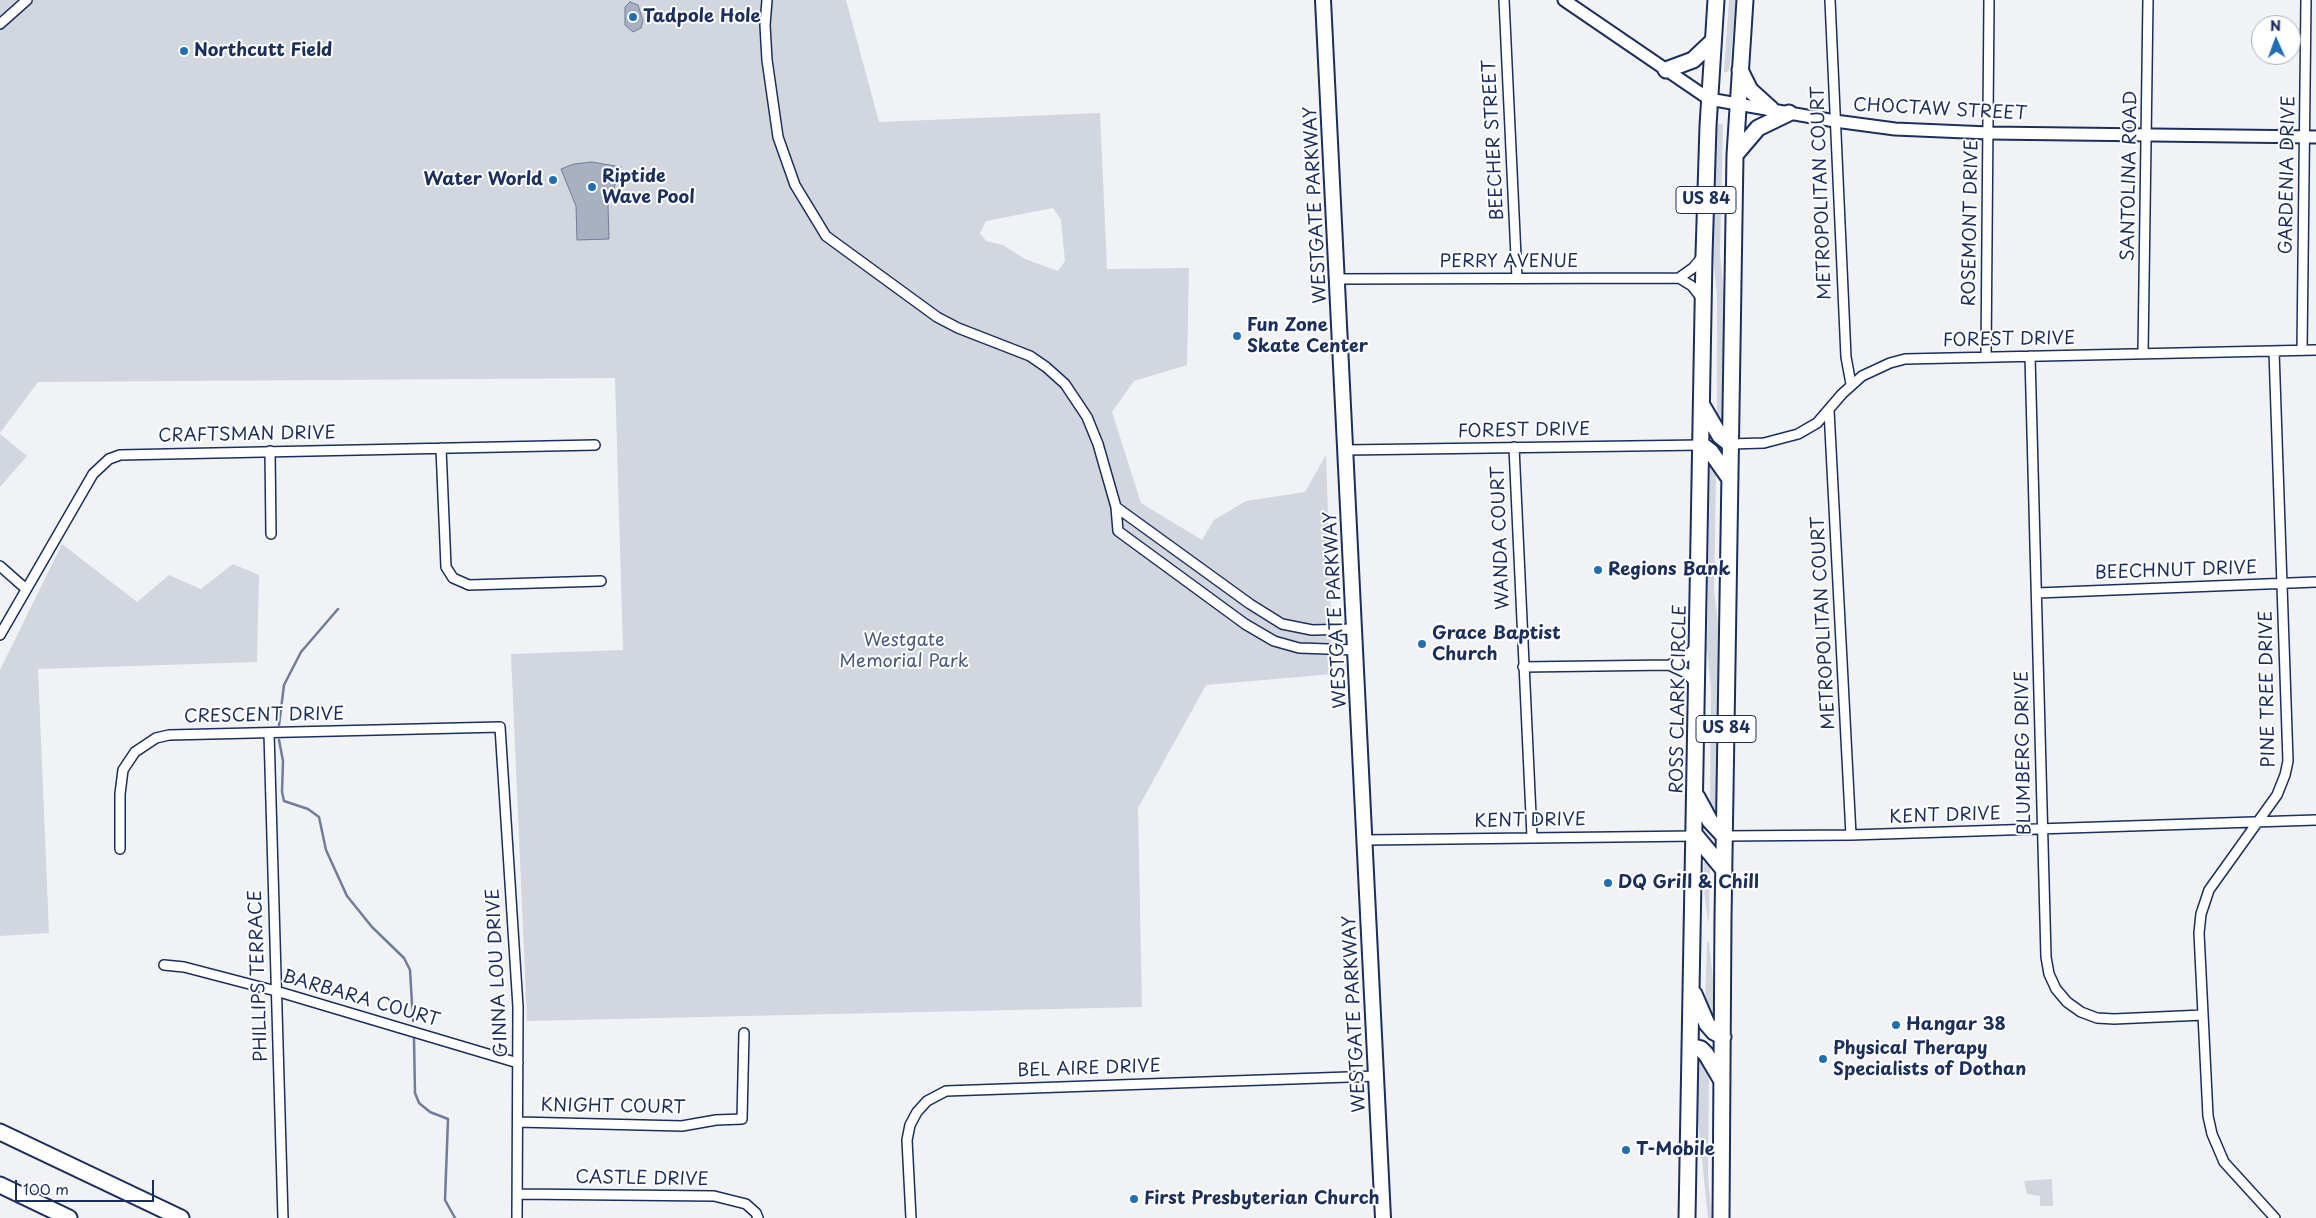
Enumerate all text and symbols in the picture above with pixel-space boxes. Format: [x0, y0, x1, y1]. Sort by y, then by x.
place label: Tadpole Hole [643, 6, 761, 28]
marker: Tadpole Hole [627, 11, 639, 23]
north arrow [2251, 15, 2301, 65]
text: N [2270, 15, 2281, 36]
place label: Northcutt Field [194, 40, 332, 62]
marker: Northcutt Field [178, 45, 190, 57]
street label: BEECHER STREET [1479, 59, 1509, 221]
street label: METROPOLITAN COURT [1807, 86, 1837, 300]
street label: SANTOLINA ROAD [2118, 90, 2142, 262]
street label: CHOCTAW STREET [1852, 95, 2028, 125]
street label: GARDENIA DRIVE [2276, 95, 2300, 255]
street label: WESTGATE PARKWAY [1300, 106, 1332, 304]
street label: ROSEMONT DRIVE [1959, 139, 1983, 307]
place label: Riptide Wave Pool [602, 166, 695, 208]
place label: Water World [424, 169, 543, 191]
marker: Water World [547, 174, 559, 186]
marker: Riptide Wave Pool [586, 181, 598, 193]
road number: US 84 [1676, 186, 1736, 214]
street label: PERRY AVENUE [1440, 251, 1578, 273]
place label: Fun Zone Skate Center [1247, 315, 1368, 358]
street label: FOREST DRIVE [1943, 328, 2075, 352]
marker: Fun Zone Skate Center [1231, 330, 1243, 342]
street label: FOREST DRIVE [1458, 419, 1590, 443]
street label: CRAFTSMAN DRIVE [158, 423, 336, 447]
street label: WANDA COURT [1488, 466, 1514, 610]
street label: WESTGATE PARKWAY [1320, 511, 1352, 709]
street label: METROPOLITAN COURT [1808, 516, 1840, 730]
street label: BEECHNUT DRIVE [2095, 557, 2257, 585]
place label: Regions Bank [1608, 559, 1731, 581]
marker: Regions Bank [1592, 564, 1604, 576]
street label: ROSS CLARK CIRCLE [1667, 604, 1691, 794]
street label: PINE TREE DRIVE [2256, 610, 2280, 768]
place label: Grace Baptist Church [1432, 623, 1561, 666]
park label: Westgate Memorial Park [839, 630, 969, 672]
marker: Grace Baptist Church [1416, 638, 1428, 650]
street label: BLUMBERG DRIVE [2012, 671, 2036, 835]
street label: CRESCENT DRIVE [184, 704, 344, 728]
road number: US 84 [1696, 716, 1756, 742]
street label: KENT DRIVE [1889, 803, 2001, 829]
street label: KENT DRIVE [1474, 809, 1586, 833]
place label: DQ Grill & Chill [1618, 872, 1759, 894]
marker: DQ Grill & Chill [1602, 877, 1614, 889]
street label: GINNA LOU DRIVE [483, 888, 513, 1058]
street label: PHILLIPS TERRACE [245, 889, 273, 1063]
street label: WESTGATE PARKWAY [1339, 915, 1371, 1113]
street label: BARBARA COURT [280, 966, 442, 1032]
place label: Hangar 38 [1906, 1014, 2006, 1036]
marker: Hangar 38 [1890, 1019, 1902, 1031]
place label: Physical Therapy Specialists of Dothan [1833, 1038, 2026, 1080]
marker: Physical Therapy Specialists of Dothan [1817, 1053, 1829, 1065]
street label: BEL AIRE DRIVE [1017, 1056, 1161, 1082]
street label: KNIGHT COURT [540, 1095, 686, 1119]
place label: T-Mobile [1636, 1139, 1715, 1161]
marker: T-Mobile [1620, 1144, 1632, 1156]
street label: CASTLE DRIVE [575, 1167, 709, 1191]
scale bar [18, 1170, 156, 1202]
text: 100 m [23, 1177, 69, 1200]
place label: First Presbyterian Church [1144, 1188, 1380, 1210]
marker: First Presbyterian Church [1128, 1193, 1140, 1205]

